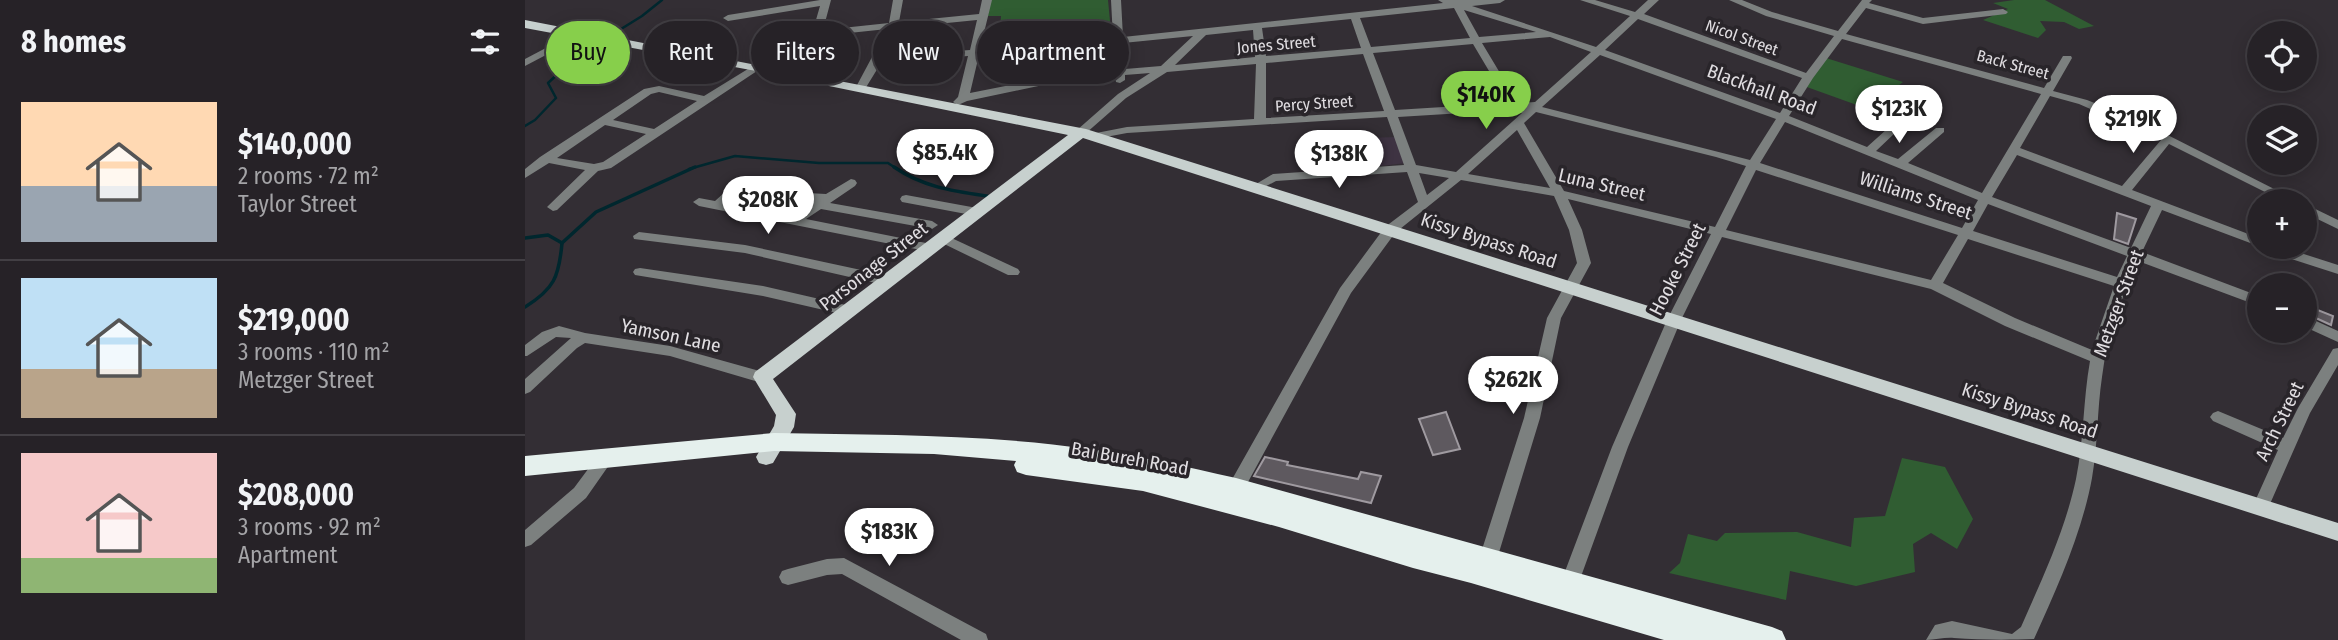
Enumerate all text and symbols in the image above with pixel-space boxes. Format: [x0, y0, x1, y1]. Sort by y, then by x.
street label: Nicol Street [1703, 16, 1782, 60]
chip: Buy [546, 21, 630, 84]
chip: Rent [644, 21, 737, 84]
chip: Filters [751, 21, 859, 84]
chip: New [873, 21, 963, 84]
chip: Apartment [977, 21, 1129, 84]
map controls [2247, 21, 2317, 343]
button: locate [2247, 21, 2317, 91]
icon: filters [466, 23, 504, 61]
text: 8 homes [21, 24, 126, 60]
street label: Jones Street [1236, 32, 1317, 57]
street label: Back Street [1975, 46, 2052, 83]
street label: Blackhall Road [1704, 59, 1820, 120]
pin: $140K [1437, 72, 1535, 131]
text: $140K [1457, 80, 1515, 108]
pin: $123K [1850, 86, 1948, 145]
street label: Percy Street [1274, 91, 1354, 116]
text: $123K [1871, 94, 1927, 122]
pin: $219K [2084, 96, 2182, 155]
text: $219K [2105, 104, 2161, 132]
button: layers [2247, 105, 2317, 175]
text: $140,000 [238, 126, 352, 162]
icon: home [77, 130, 161, 214]
pin: $85.4K [888, 130, 1002, 189]
pin: $138K [1290, 130, 1388, 190]
text: $85.4K [913, 138, 977, 166]
text: $138K [1311, 139, 1367, 167]
text: 2 rooms · 72 m² [238, 162, 379, 190]
street label: Luna Street [1556, 163, 1648, 206]
street label: Williams Street [1857, 166, 1976, 225]
pin: $208K [719, 176, 817, 236]
text: $208K [738, 185, 798, 213]
button: + [2247, 189, 2317, 259]
text: Taylor Street [238, 190, 357, 218]
street label: Kissy Bypass Road [1418, 208, 1560, 273]
street label: Parsonage Street [815, 217, 933, 316]
street label: Hooke Street [1644, 218, 1711, 319]
street label: Metzger Street [2088, 246, 2149, 360]
button: − [2247, 273, 2317, 343]
text: $219,000 [238, 302, 350, 338]
icon: home [77, 306, 161, 390]
street label: Yamson Lane [619, 314, 723, 357]
text: 3 rooms · 110 m² [238, 338, 389, 366]
pin: $262K [1464, 356, 1562, 416]
text: $262K [1484, 365, 1542, 393]
text: Metzger Street [238, 366, 374, 394]
street label: Arch Street [2250, 377, 2309, 465]
street label: Kissy Bypass Road [1959, 378, 2101, 443]
street label: Bai Bureh Road [1069, 437, 1190, 480]
text: $208,000 [238, 477, 354, 513]
icon: home [77, 481, 161, 565]
pin: $183K [840, 508, 938, 568]
text: 3 rooms · 92 m² [238, 513, 381, 541]
text: $183K [861, 517, 917, 545]
text: Apartment [238, 541, 338, 569]

